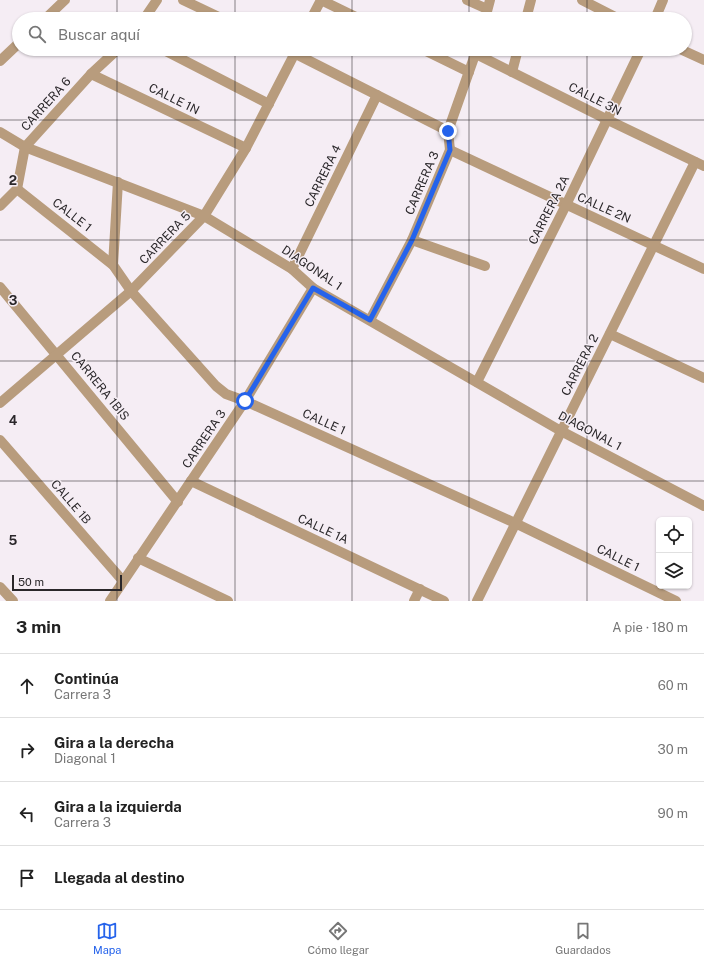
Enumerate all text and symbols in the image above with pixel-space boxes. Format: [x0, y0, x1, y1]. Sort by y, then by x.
search box [12, 12, 692, 56]
icon: search [26, 23, 48, 45]
text: Buscar aquí [58, 26, 140, 43]
street label: CARRERA 6 [18, 74, 74, 134]
street label: CALLE 3N [566, 80, 624, 118]
street label: CALLE 1N [146, 81, 202, 117]
route end [439, 122, 457, 140]
street label: CARRERA 4 [302, 142, 344, 209]
street label: CARRERA 3 [402, 149, 442, 217]
text: 2 [9, 173, 17, 188]
street label: CARRERA 2A [526, 173, 573, 247]
street label: CALLE 2N [575, 190, 633, 226]
street label: CALLE 1 [50, 195, 94, 235]
street label: CARRERA 5 [136, 209, 194, 267]
street label: DIAGONAL 1 [279, 243, 345, 293]
text: 3 [9, 293, 18, 308]
street label: CARRERA 2 [559, 332, 601, 398]
street label: CARRERA 1BIS [68, 349, 132, 423]
route start [236, 392, 254, 410]
street label: CALLE 1 [300, 406, 348, 438]
street label: CARRERA 3 [179, 407, 229, 471]
street label: DIAGONAL 1 [556, 408, 624, 454]
text: 4 [9, 413, 18, 428]
street label: CALLE 1B [48, 477, 94, 527]
street label: CALLE 1A [295, 511, 351, 547]
map controls [656, 517, 692, 589]
button: locate [656, 517, 692, 553]
text: 5 [9, 533, 18, 548]
street label: CALLE 1 [594, 542, 642, 574]
button: layers [656, 553, 692, 589]
scale bar [12, 573, 122, 592]
text: 50 m [18, 576, 44, 588]
text: 3 min [16, 617, 61, 637]
text: A pie · 180 m [612, 620, 688, 635]
text: Continúa [54, 670, 119, 687]
icon: ahead [16, 675, 38, 697]
text: 60 m [658, 678, 688, 693]
text: Carrera 3 [54, 687, 111, 702]
text: Gira a la derecha [54, 734, 174, 751]
icon: right [16, 739, 38, 761]
text: 30 m [658, 742, 688, 757]
text: Diagonal 1 [54, 751, 116, 766]
text: Gira a la izquierda [54, 798, 182, 815]
icon: left [16, 803, 38, 825]
text: 90 m [658, 806, 688, 821]
text: Carrera 3 [54, 815, 111, 830]
icon: arrive [16, 867, 38, 889]
text: Llegada al destino [54, 869, 185, 886]
tab: Mapa [93, 920, 121, 956]
tab: Cómo llegar [308, 920, 369, 956]
tab: Guardados [555, 920, 611, 956]

